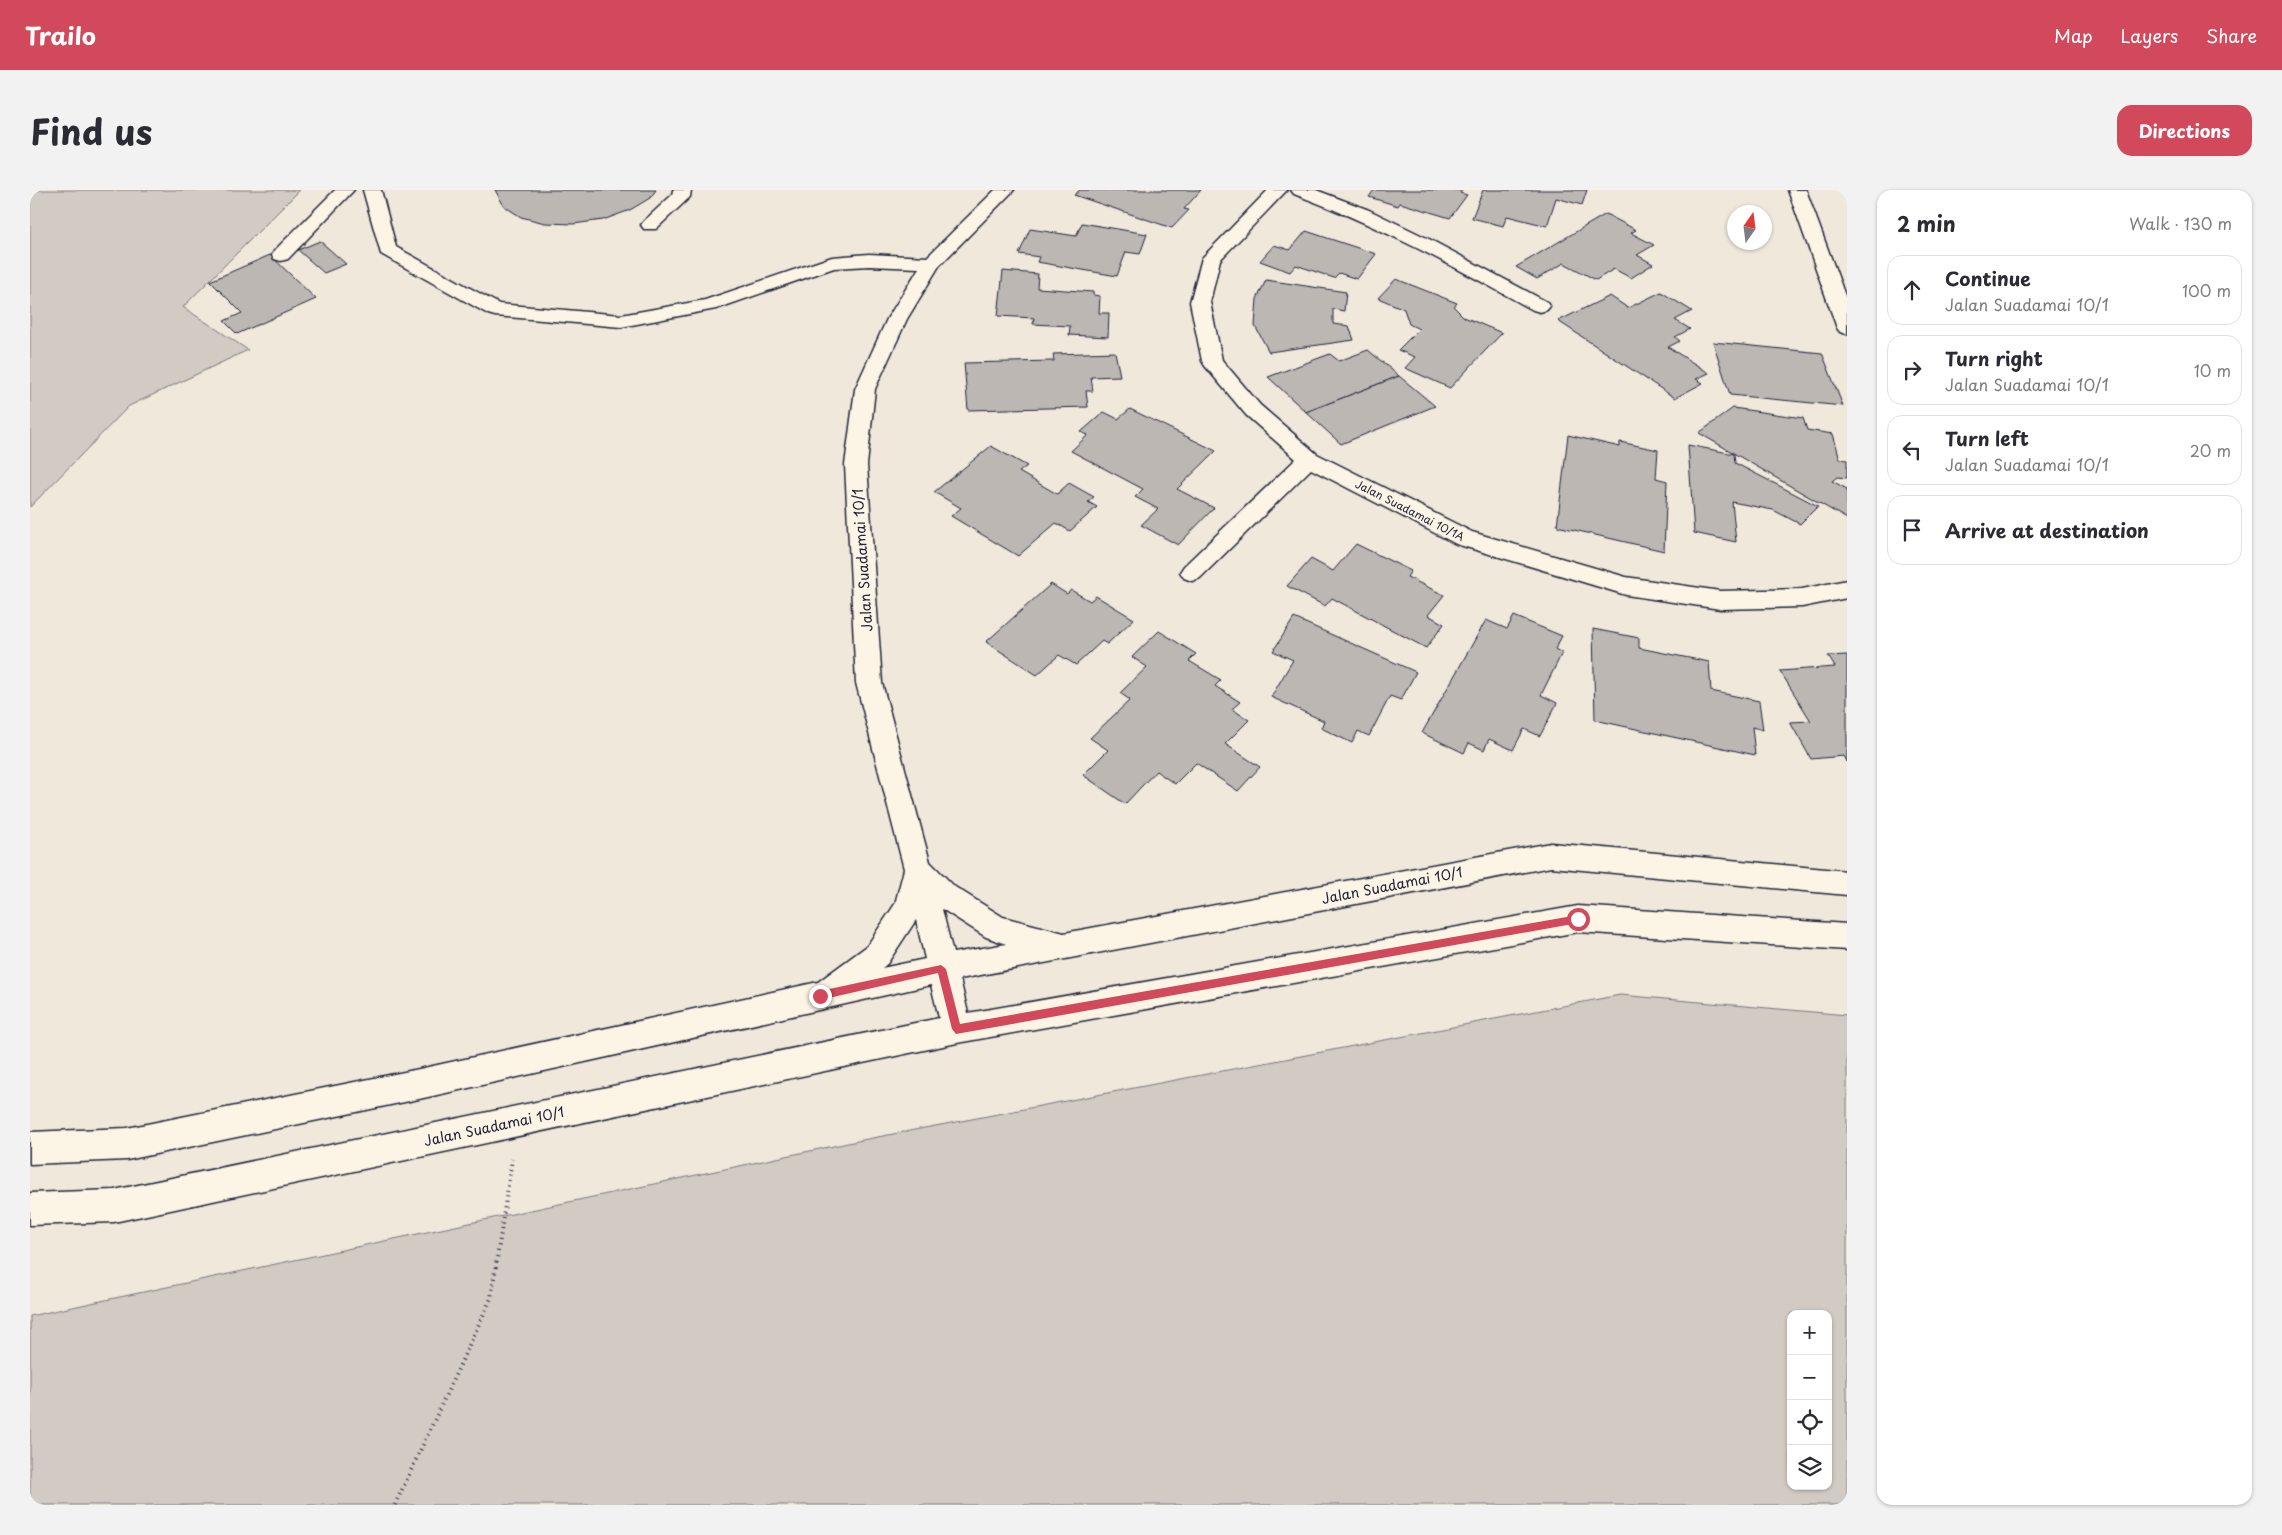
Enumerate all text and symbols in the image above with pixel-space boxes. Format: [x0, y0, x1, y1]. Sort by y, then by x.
text: Trailo [25, 17, 96, 53]
text: Map [2054, 22, 2093, 49]
text: Layers [2121, 22, 2178, 49]
text: Share [2206, 22, 2257, 49]
text: Find us [30, 104, 152, 157]
button: Directions [2117, 105, 2252, 156]
north arrow [1727, 205, 1772, 250]
text: 2 min [1897, 207, 1956, 239]
text: Walk · 130 m [2129, 211, 2232, 235]
text: Continue [1945, 264, 2031, 292]
icon: ahead [1898, 276, 1926, 304]
text: 100 m [2182, 278, 2231, 302]
text: Jalan Suadamai 10/1 [1945, 292, 2109, 316]
text: Turn right [1945, 344, 2043, 372]
icon: right [1898, 356, 1926, 384]
text: 10 m [2194, 358, 2231, 382]
text: Jalan Suadamai 10/1 [1945, 372, 2109, 396]
text: Turn left [1945, 424, 2029, 452]
icon: left [1898, 436, 1926, 464]
text: 20 m [2190, 438, 2231, 462]
text: Jalan Suadamai 10/1 [1945, 452, 2109, 476]
street label: Jalan Suadamai 10/1A [1352, 475, 1468, 545]
street label: Jalan Suadamai 10/1 [847, 488, 877, 632]
icon: arrive [1898, 516, 1926, 544]
text: Arrive at destination [1945, 516, 2149, 544]
street label: Jalan Suadamai 10/1 [1320, 861, 1464, 909]
route start [1567, 908, 1590, 931]
route end [809, 985, 832, 1008]
street label: Jalan Suadamai 10/1 [422, 1101, 566, 1151]
map controls [1787, 1310, 1832, 1490]
button: + [1787, 1310, 1832, 1355]
button: − [1787, 1355, 1832, 1400]
button: locate [1787, 1400, 1832, 1445]
button: layers [1787, 1445, 1832, 1490]

